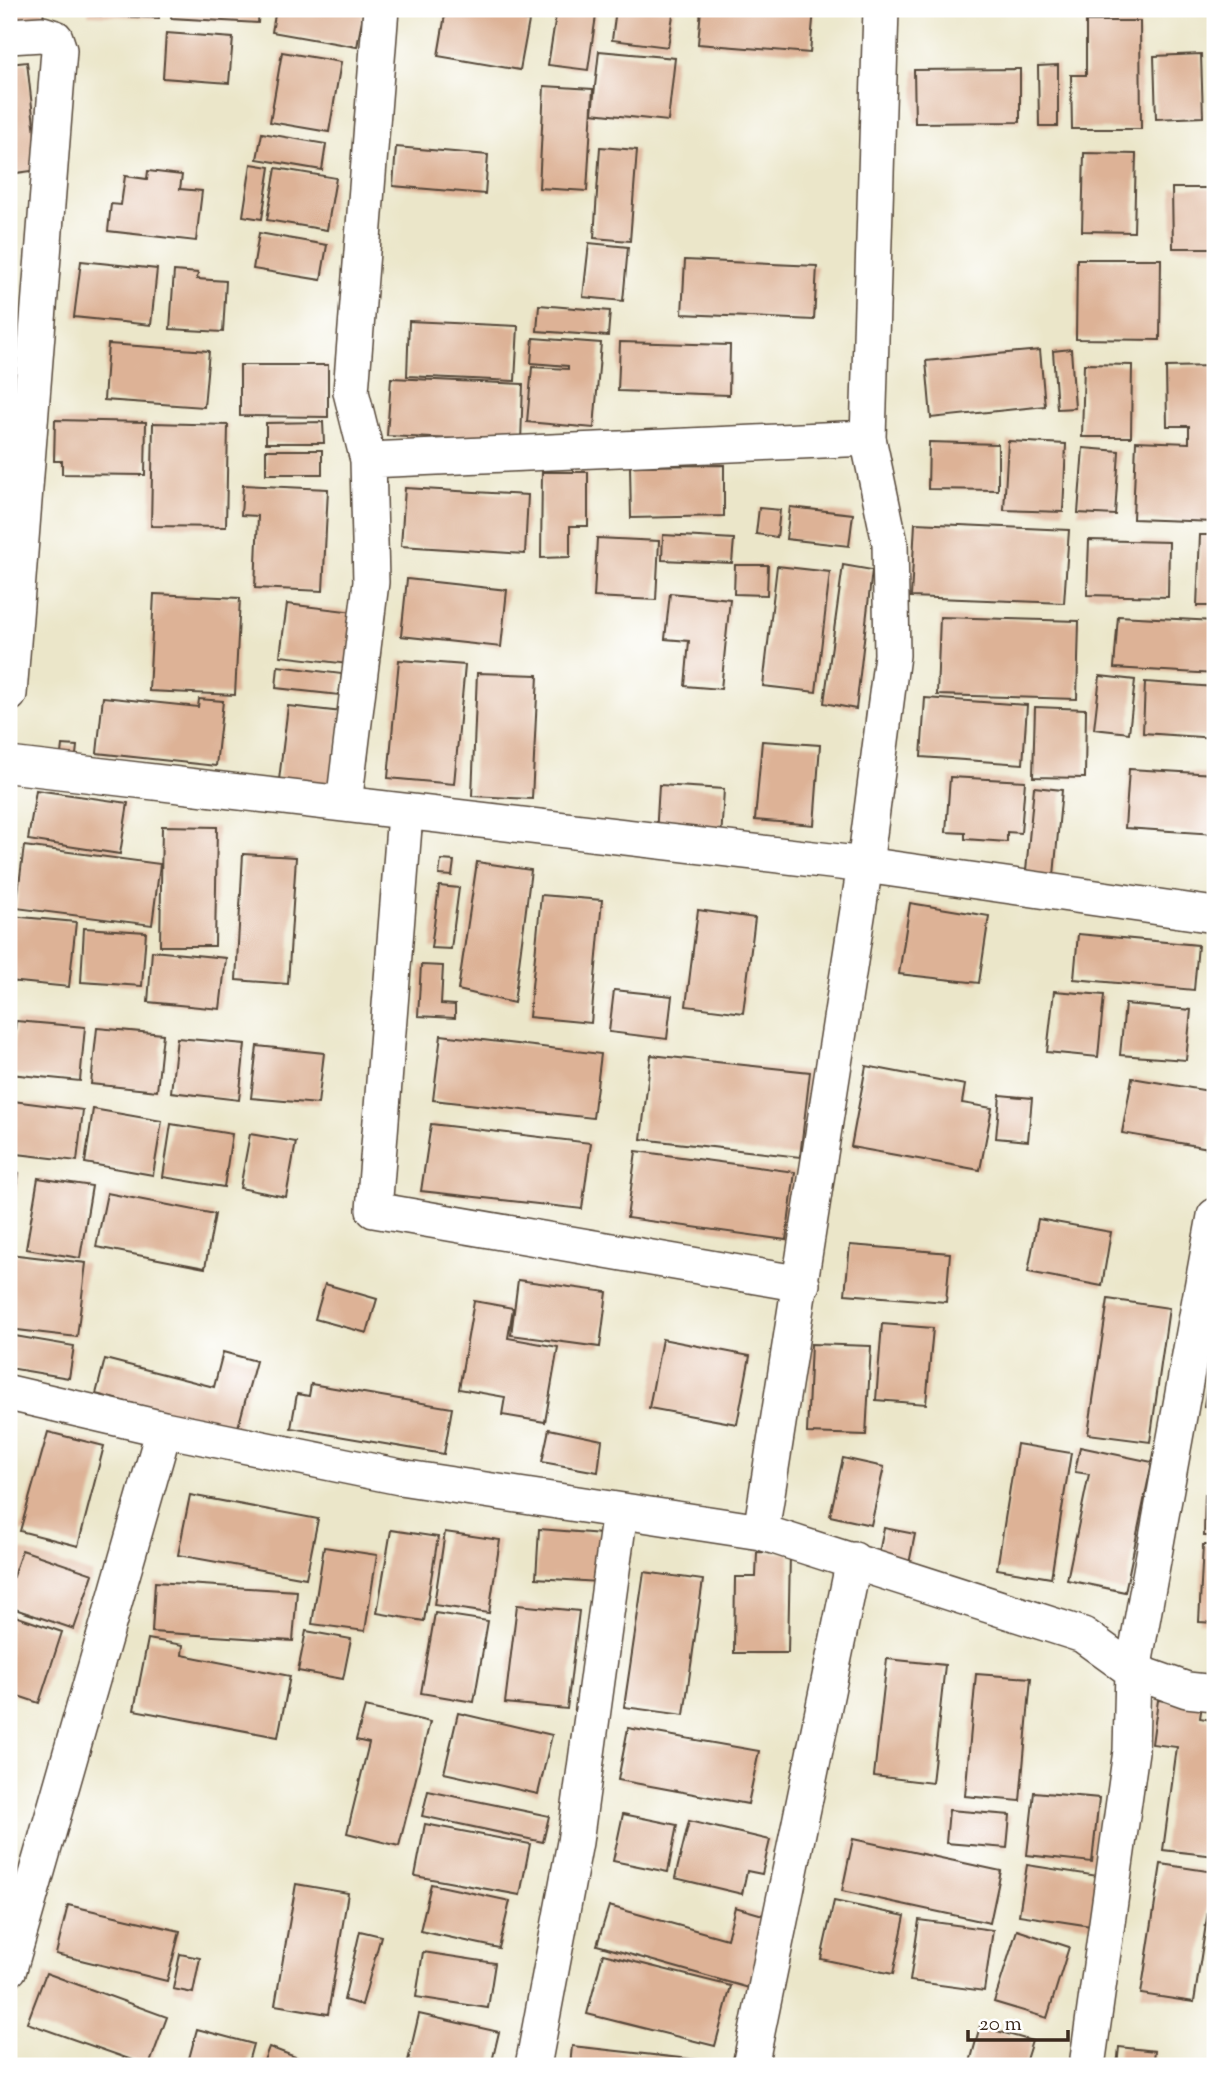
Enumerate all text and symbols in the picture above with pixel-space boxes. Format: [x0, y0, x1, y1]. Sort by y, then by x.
scale bar [968, 1998, 1068, 2042]
text: 20 m [979, 2010, 1022, 2040]

